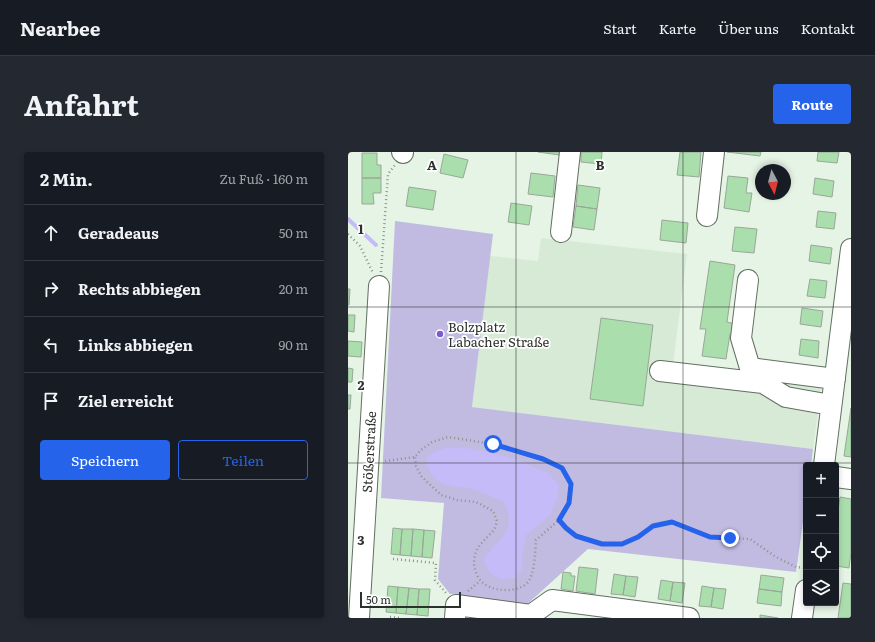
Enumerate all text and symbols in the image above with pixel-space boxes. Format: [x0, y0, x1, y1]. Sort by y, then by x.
text: Nearbee [20, 14, 101, 42]
text: Start [603, 18, 637, 38]
text: Karte [659, 18, 696, 38]
text: Über uns [718, 18, 779, 38]
text: Kontakt [801, 18, 855, 38]
text: Anfahrt [24, 83, 139, 125]
button: Route [773, 84, 851, 124]
text: A [427, 155, 437, 174]
text: B [596, 155, 605, 174]
north arrow [755, 164, 791, 200]
text: 2 Min. [40, 166, 93, 191]
text: Zu Fuß · 160 m [219, 169, 308, 188]
text: 1 [358, 219, 364, 238]
text: Geradeaus [78, 221, 159, 244]
icon: ahead [40, 222, 62, 244]
text: 50 m [279, 223, 308, 242]
text: Rechts abbiegen [78, 277, 201, 300]
icon: right [40, 278, 62, 300]
text: 20 m [279, 279, 308, 298]
place label: Bolzplatz Labacher Straße [448, 317, 550, 351]
marker: Bolzplatz Labacher Straße [435, 329, 445, 339]
text: Links abbiegen [78, 333, 193, 356]
icon: left [40, 334, 62, 356]
text: 90 m [278, 335, 308, 354]
text: 2 [358, 375, 365, 394]
text: Ziel erreicht [78, 389, 173, 412]
icon: arrive [40, 390, 62, 412]
street label: Stößerstraße [357, 411, 380, 493]
route start [484, 435, 502, 453]
button: Speichern [40, 440, 170, 480]
button: Teilen [178, 440, 308, 480]
map controls [803, 462, 839, 606]
button: + [803, 462, 839, 498]
button: − [803, 498, 839, 534]
route end [721, 529, 739, 547]
text: 3 [357, 530, 365, 549]
button: locate [803, 534, 839, 570]
button: layers [803, 570, 839, 606]
scale bar [360, 590, 461, 609]
text: 50 m [366, 591, 391, 607]

